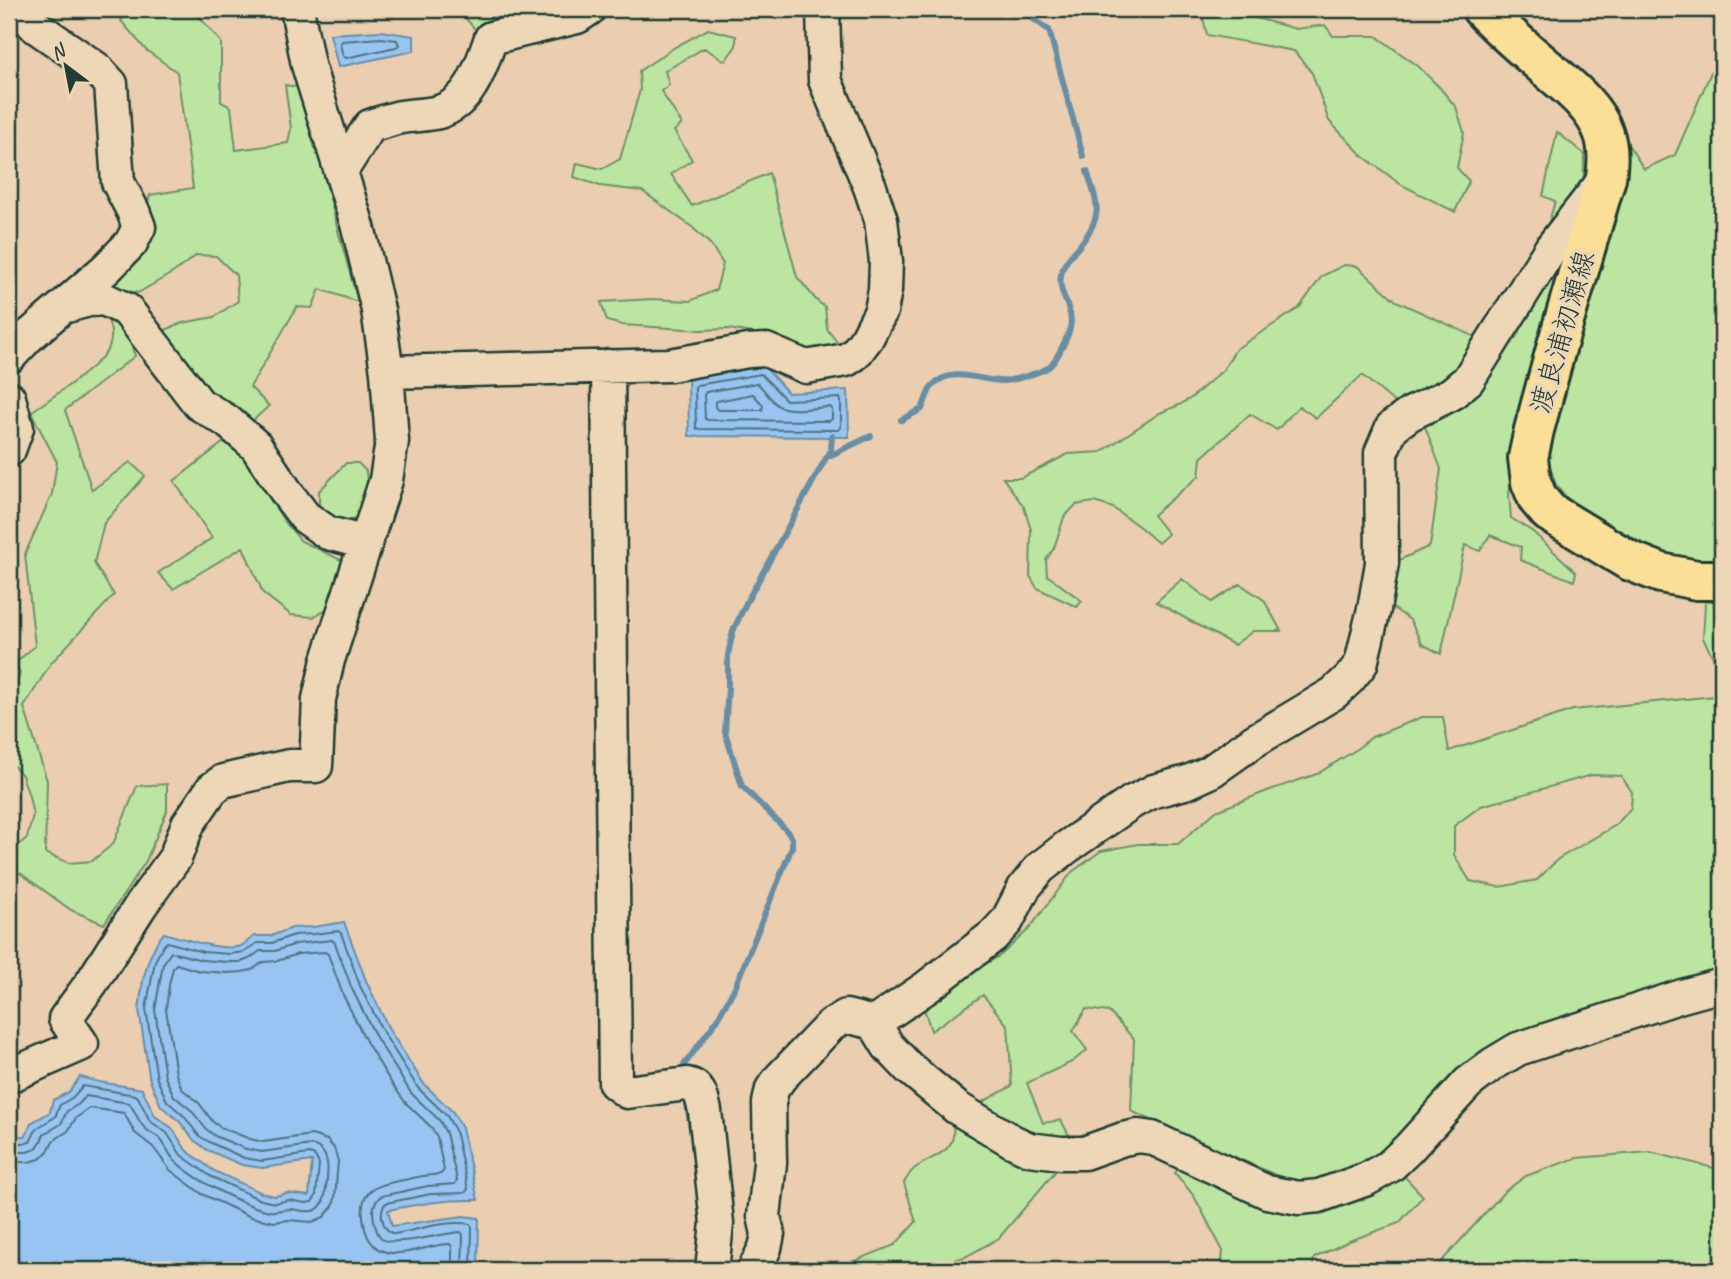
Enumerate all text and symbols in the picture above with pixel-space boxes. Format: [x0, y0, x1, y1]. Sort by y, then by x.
north arrow [32, 32, 102, 102]
text: N [46, 37, 72, 66]
street label: 渡良浦初瀬線 [1522, 246, 1602, 418]

